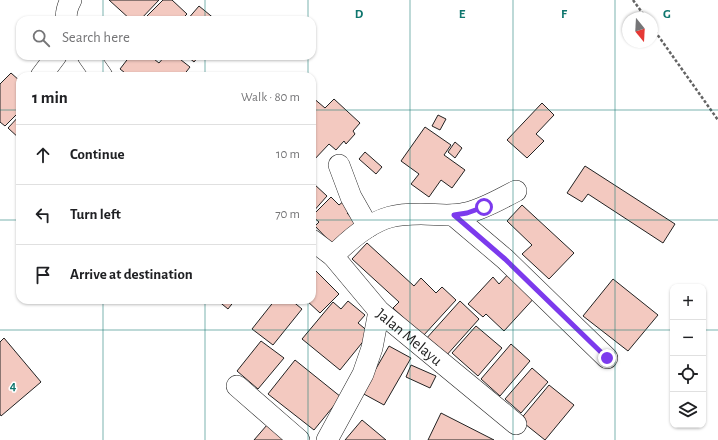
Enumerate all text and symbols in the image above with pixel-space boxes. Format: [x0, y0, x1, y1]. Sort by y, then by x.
text: D [355, 8, 364, 21]
text: E [459, 8, 466, 21]
text: F [561, 8, 568, 21]
text: G [663, 8, 671, 21]
north arrow [622, 12, 658, 48]
search box [16, 16, 316, 60]
icon: search [30, 27, 52, 49]
text: Search here [62, 30, 130, 45]
text: 1 min [32, 89, 68, 106]
text: Walk · 80 m [241, 91, 300, 104]
icon: ahead [32, 144, 54, 166]
text: Continue [70, 147, 125, 162]
text: 10 m [276, 148, 300, 161]
route start [475, 198, 493, 216]
icon: left [32, 204, 54, 226]
text: Turn left [70, 207, 121, 222]
text: 70 m [275, 208, 300, 221]
icon: arrive [32, 264, 54, 286]
text: Arrive at destination [70, 267, 193, 282]
map controls [670, 284, 706, 428]
button: + [670, 284, 706, 320]
street label: Jalan Melayu [373, 306, 445, 369]
button: − [670, 320, 706, 356]
route end [598, 349, 616, 367]
button: locate [670, 356, 706, 392]
text: 4 [10, 380, 17, 393]
button: layers [670, 392, 706, 428]

